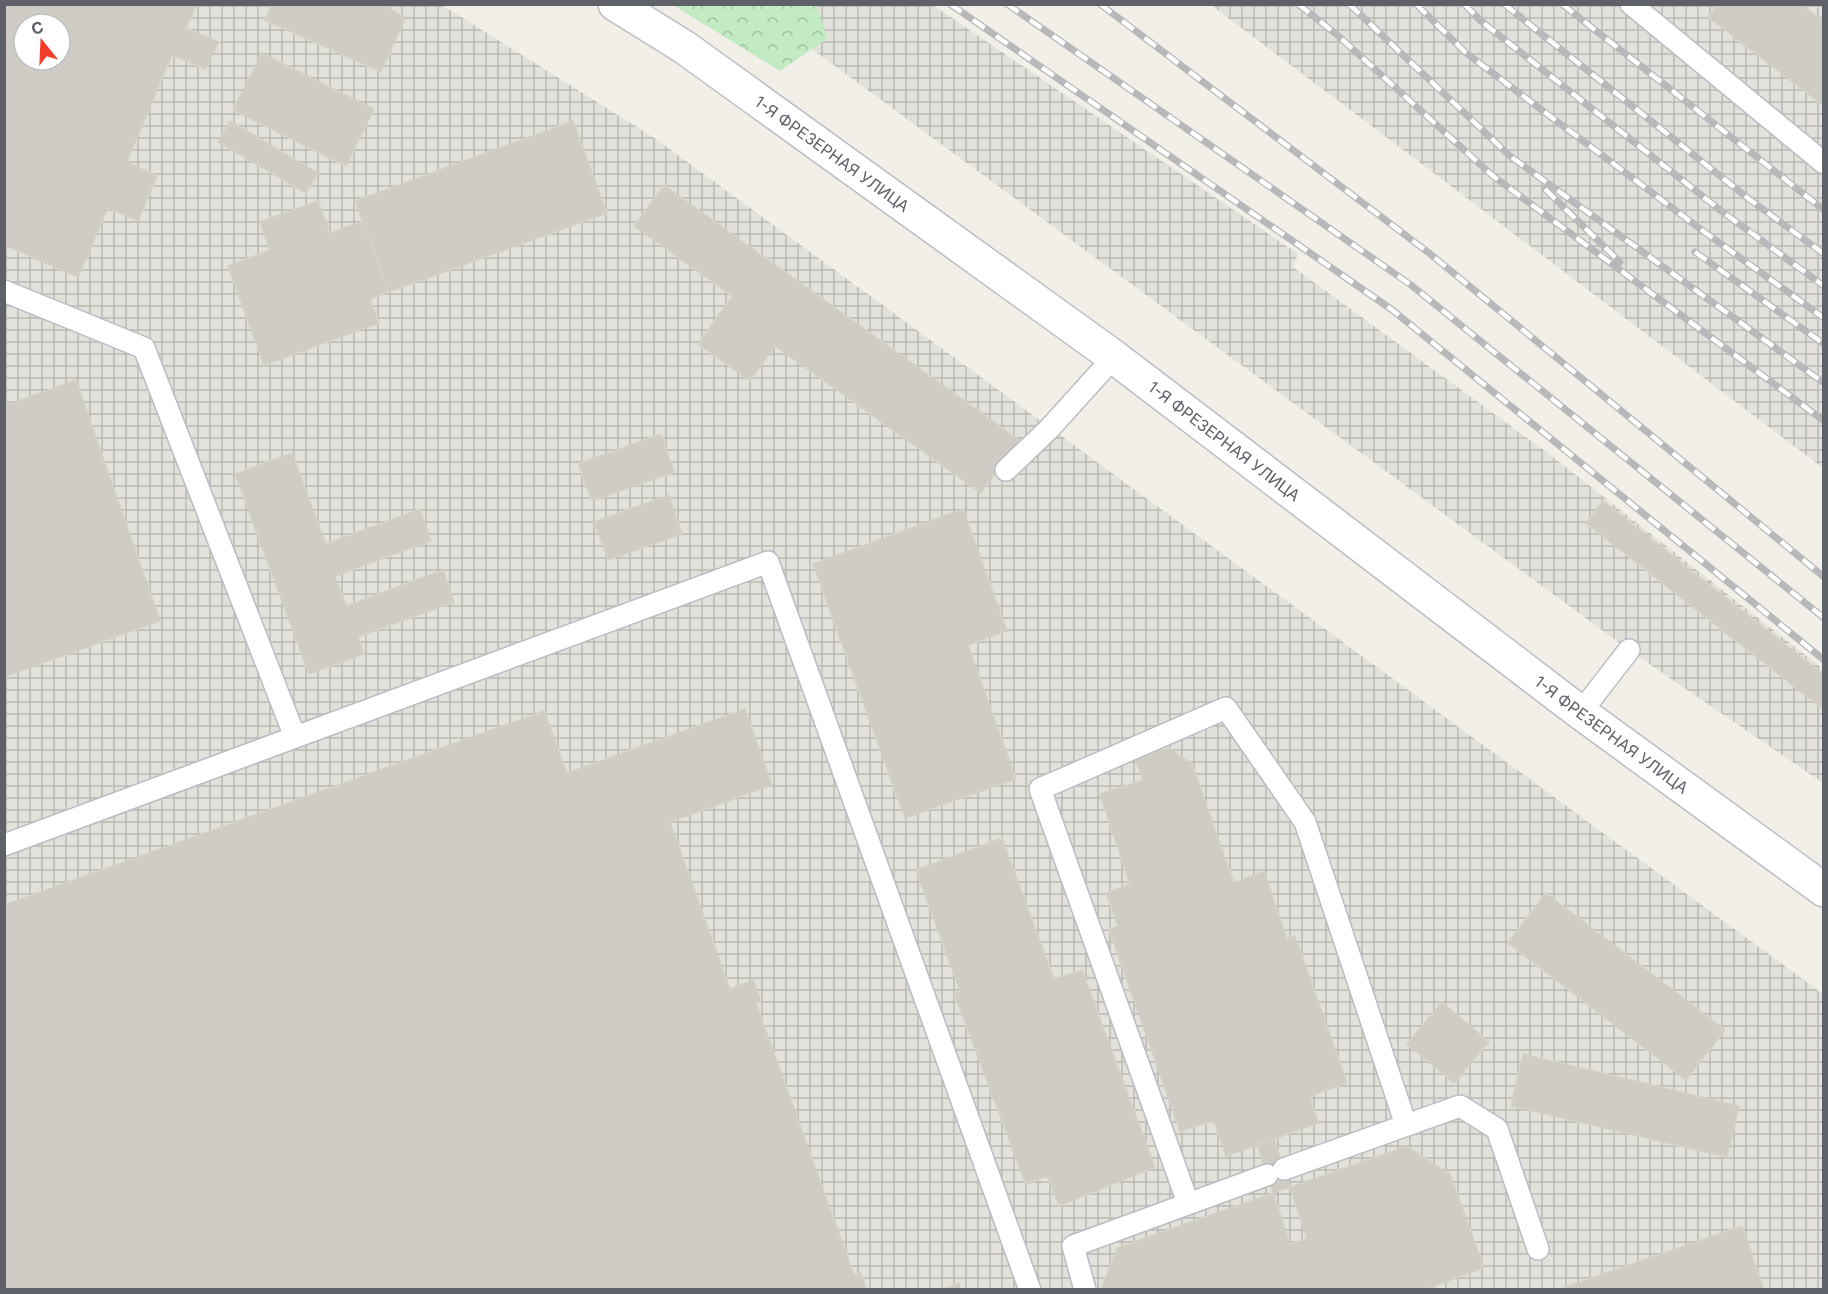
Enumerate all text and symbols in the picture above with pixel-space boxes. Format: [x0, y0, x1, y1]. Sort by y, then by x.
north arrow [12, 12, 72, 72]
text: С [29, 16, 46, 39]
street label: 1-Я ФРЕЗЕРНАЯ УЛИЦА [751, 91, 913, 216]
street label: 1-Я ФРЕЗЕРНАЯ УЛИЦА [1144, 377, 1304, 505]
street label: 1-Я ФРЕЗЕРНАЯ УЛИЦА [1531, 671, 1692, 798]

